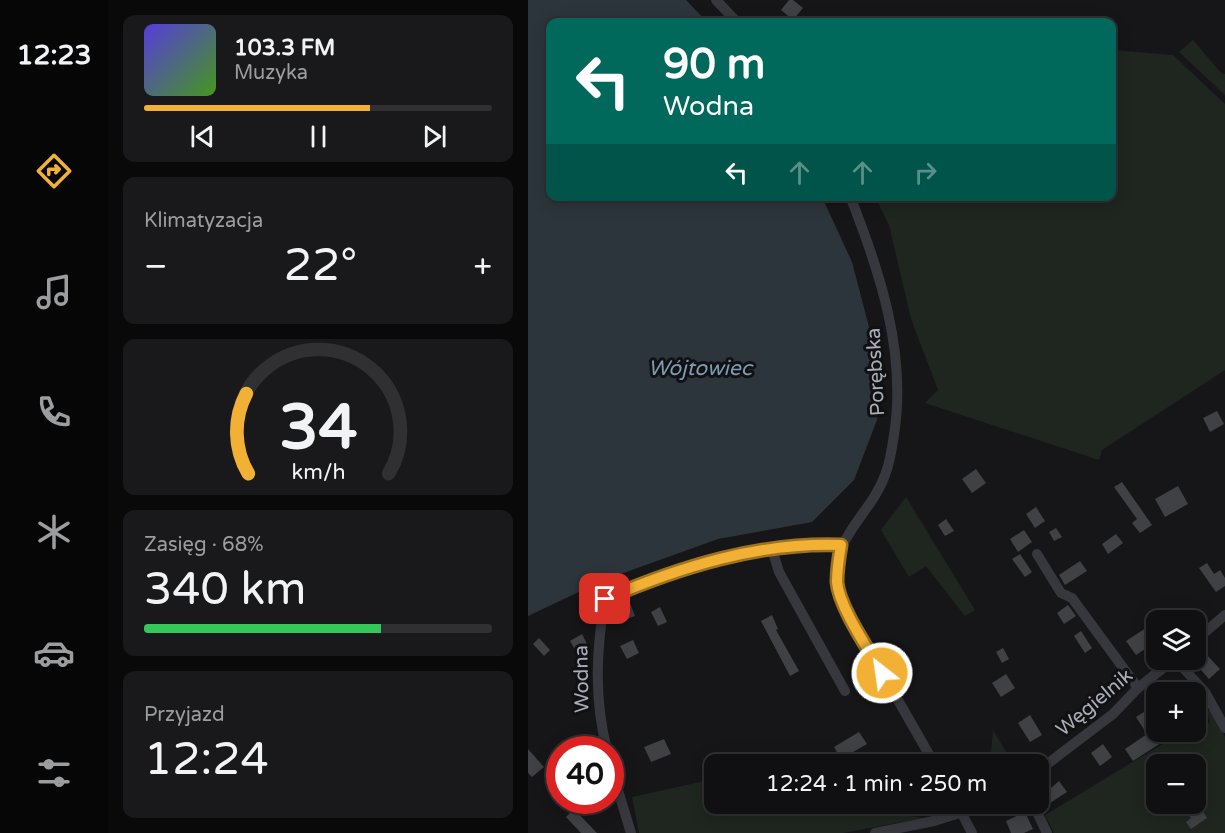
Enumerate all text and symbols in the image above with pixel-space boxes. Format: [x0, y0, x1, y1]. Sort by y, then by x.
text: 103.3 FM [234, 35, 335, 61]
text: 12:23 [17, 39, 91, 72]
text: 90 m [663, 39, 765, 90]
icon: left [564, 42, 642, 120]
text: Muzyka [234, 61, 308, 85]
text: Wodna [663, 90, 754, 123]
icon: previous [186, 120, 219, 153]
icon: pause [302, 120, 335, 153]
icon: next [418, 120, 451, 153]
icon: directions [33, 150, 75, 192]
icon: left [720, 156, 753, 189]
icon: ahead [783, 156, 816, 189]
icon: ahead [846, 156, 879, 189]
icon: right [909, 156, 942, 189]
text: Klimatyzacja [144, 209, 263, 233]
text: 22° [284, 239, 357, 293]
text: − [144, 247, 168, 286]
text: + [473, 247, 492, 286]
icon: music [33, 271, 75, 313]
street label: Porębska [862, 327, 890, 417]
water label: Wójtowiec [648, 356, 754, 381]
icon: phone [33, 391, 75, 433]
text: 34 [279, 391, 357, 466]
text: km/h [291, 459, 345, 485]
icon: climate [33, 511, 75, 553]
text: Zasięg · 68% [144, 533, 264, 557]
text: 340 km [144, 563, 306, 617]
pin [579, 573, 630, 624]
icon: arrive [588, 582, 621, 615]
map controls [1146, 610, 1206, 814]
button: layers [1146, 610, 1206, 670]
icon: car [33, 632, 75, 674]
position arrow [850, 641, 914, 705]
street label: Wodna [569, 645, 595, 713]
street label: Węgielnik [1051, 664, 1138, 742]
button: + [1146, 682, 1206, 742]
text: Przyjazd [144, 703, 225, 727]
text: 12:24 [144, 733, 269, 787]
speed limit sign: 40 [546, 736, 624, 814]
icon: filters [33, 752, 75, 794]
button: − [1146, 754, 1206, 814]
text: 12:24 · 1 min · 250 m [766, 771, 987, 797]

